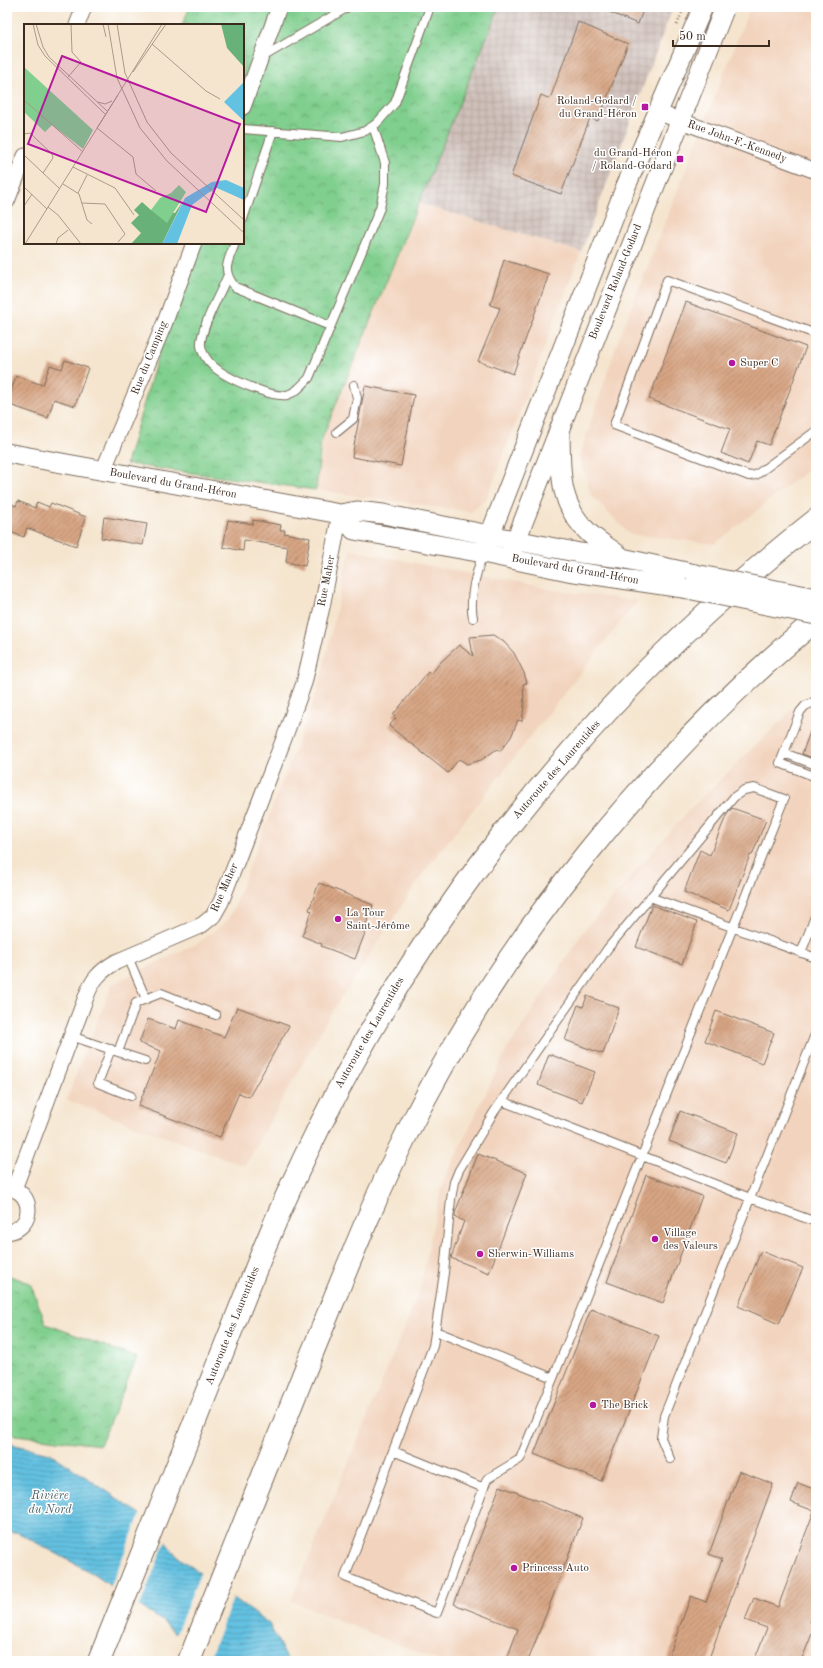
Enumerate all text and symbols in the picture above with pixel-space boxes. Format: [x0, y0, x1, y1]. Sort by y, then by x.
scale bar [673, 22, 769, 48]
inset map [24, 24, 244, 244]
text: 50 m [679, 30, 706, 43]
place label: Roland-Godard / du Grand-Héron [557, 96, 637, 120]
marker: Roland-Godard / du Grand-Héron [640, 102, 650, 112]
street label: Rue John-F.-Kennedy [686, 119, 788, 165]
place label: du Grand-Héron / Roland-Godard [592, 148, 672, 172]
marker: du Grand-Héron / Roland-Godard [675, 154, 685, 164]
street label: Boulevard Roland-Godard [588, 222, 644, 341]
street label: Rue du Camping [130, 319, 170, 397]
marker: Super C [727, 358, 737, 368]
place label: Super C [740, 358, 778, 369]
street label: Boulevard du Grand-Héron [108, 467, 238, 501]
street label: Boulevard du Grand-Héron [510, 553, 640, 587]
street label: Rue Maher [317, 554, 337, 608]
street label: Autoroute des Laurentides [511, 718, 603, 821]
street label: Rue Maher [209, 862, 241, 914]
place label: La Tour Saint-Jérôme [346, 908, 410, 932]
marker: La Tour Saint-Jérôme [333, 914, 343, 924]
street label: Autoroute des Laurentides [334, 975, 407, 1091]
place label: Village des Valeurs [663, 1228, 718, 1252]
marker: Village des Valeurs [650, 1234, 660, 1244]
marker: Sherwin-Williams [475, 1249, 485, 1259]
place label: Sherwin-Williams [488, 1249, 574, 1260]
street label: Autoroute des Laurentides [204, 1265, 262, 1387]
marker: The Brick [588, 1400, 598, 1410]
place label: The Brick [601, 1400, 649, 1411]
water label: Rivière du Nord [28, 1490, 72, 1516]
marker: Princess Auto [509, 1563, 519, 1573]
place label: Princess Auto [522, 1563, 589, 1574]

